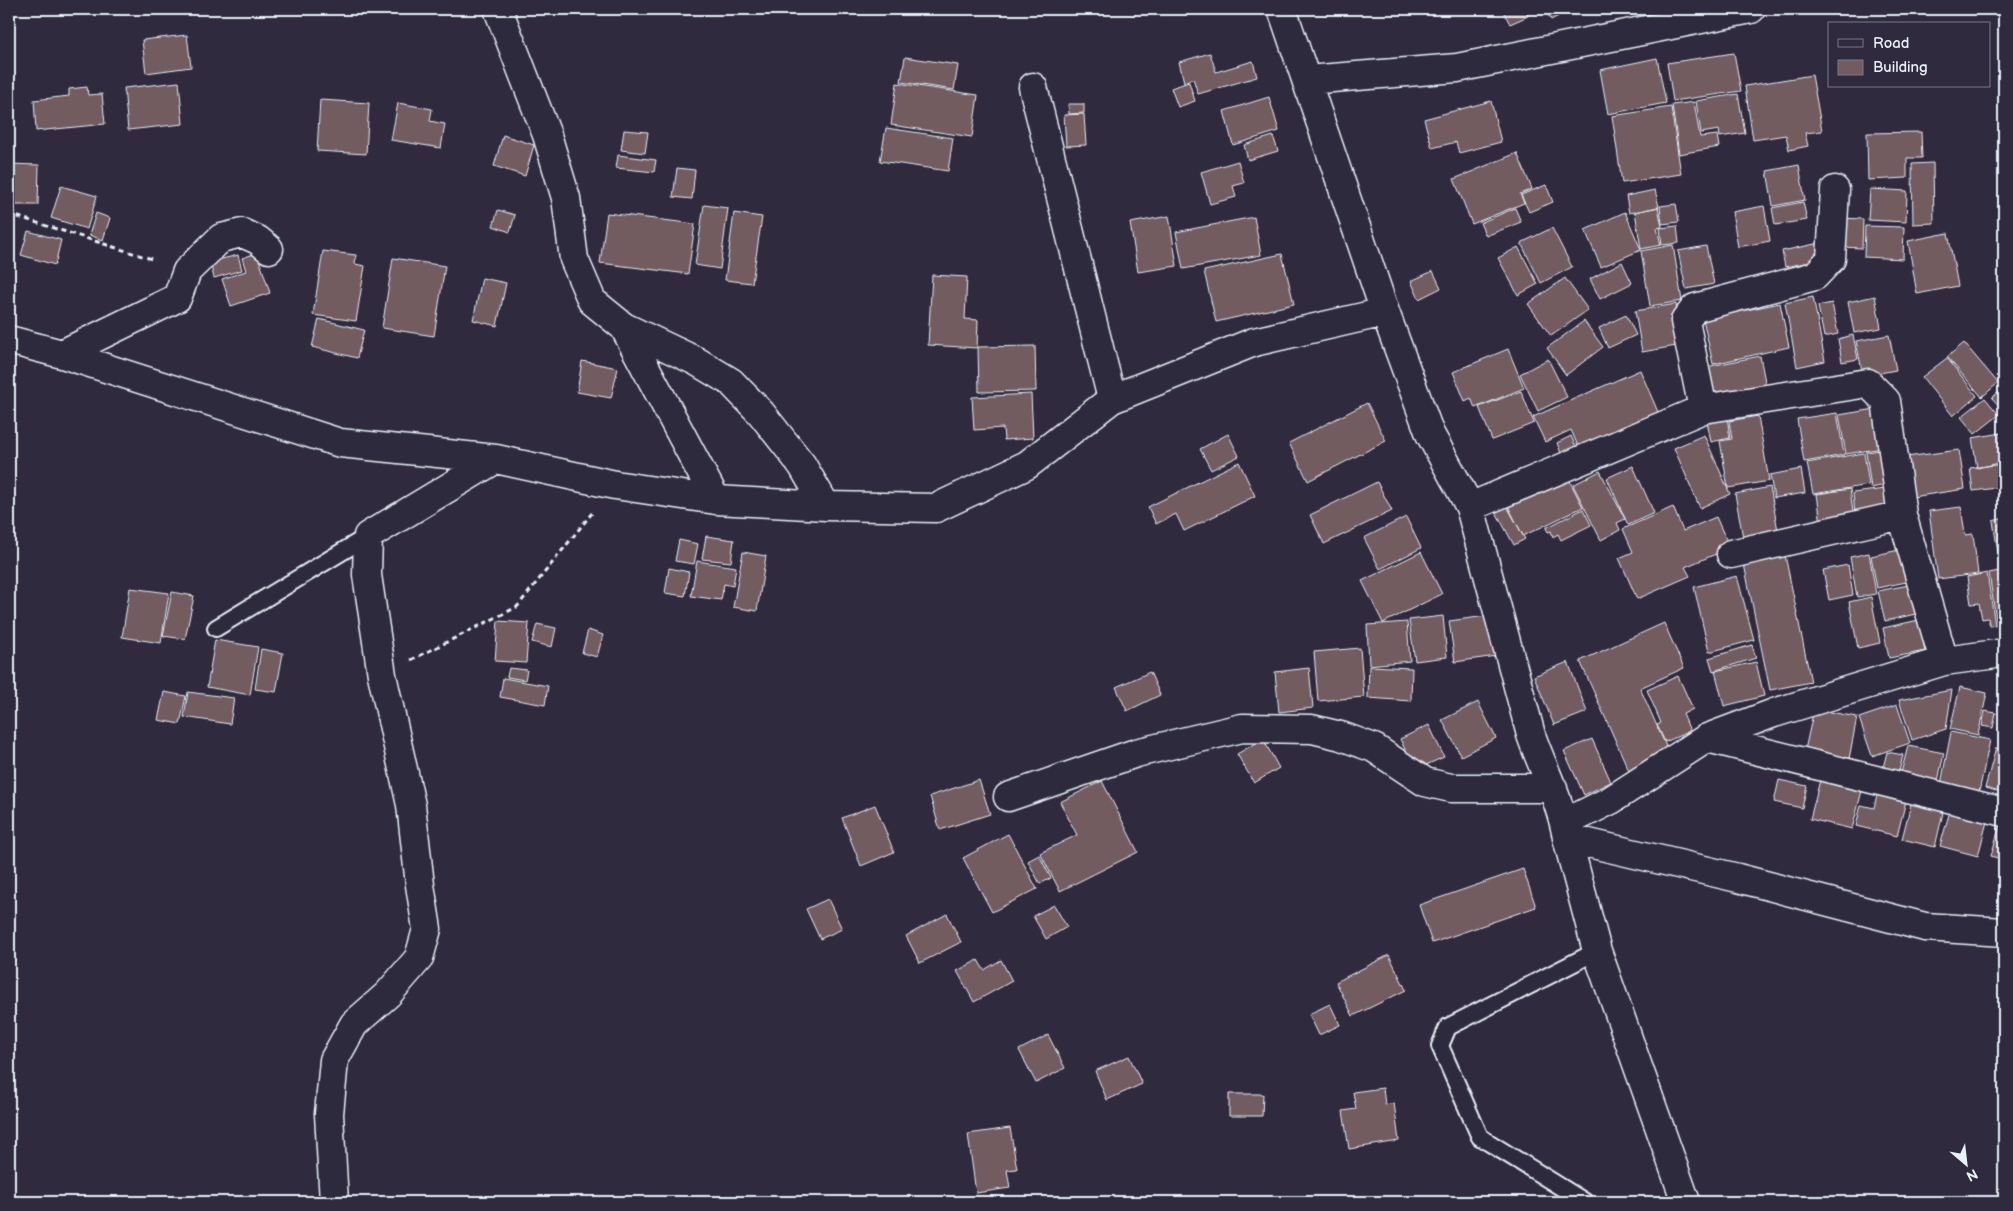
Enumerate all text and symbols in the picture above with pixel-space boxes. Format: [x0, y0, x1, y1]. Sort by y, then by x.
legend [1828, 22, 1990, 88]
text: Road [1873, 34, 1909, 53]
text: Building [1873, 58, 1928, 77]
north arrow [1940, 1138, 1990, 1188]
text: N [1963, 1165, 1981, 1185]

